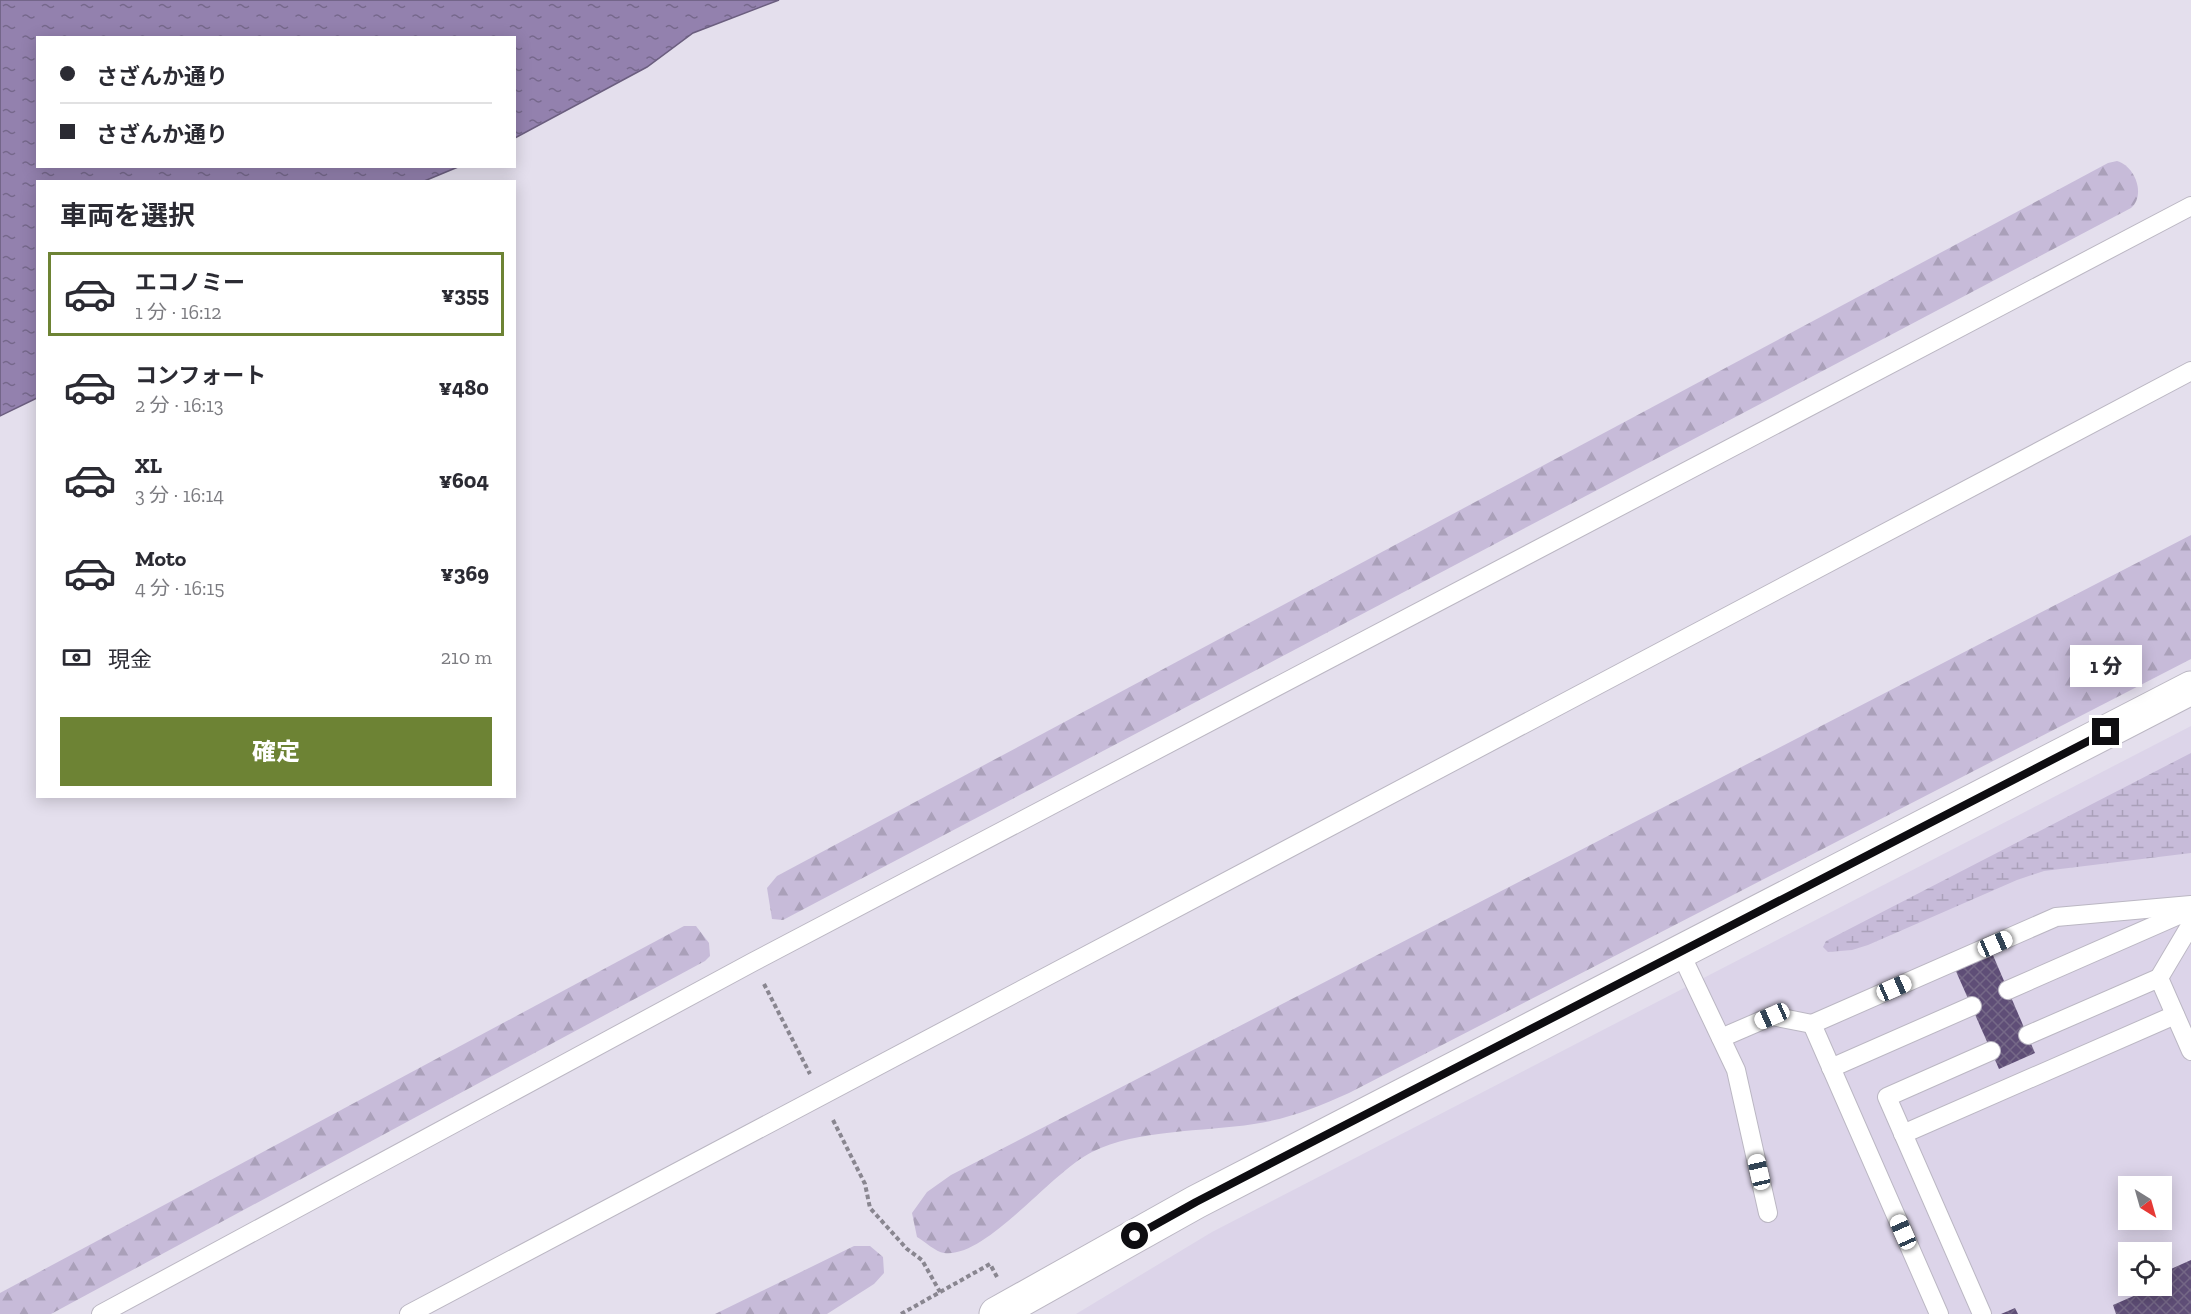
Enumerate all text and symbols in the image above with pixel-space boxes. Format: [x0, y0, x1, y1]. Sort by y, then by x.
text: さざんか通り [96, 63, 228, 90]
text: さざんか通り [96, 121, 228, 148]
text: 車両を選択 [60, 200, 195, 232]
icon: car [63, 267, 117, 321]
text: エコノミー [135, 269, 245, 296]
text: ¥355 [441, 281, 489, 308]
text: 1 分 · 16:12 [135, 300, 222, 324]
icon: car [63, 360, 117, 414]
text: コンフォート [135, 362, 266, 389]
text: ¥480 [439, 374, 489, 401]
text: 2 分 · 16:13 [135, 393, 224, 417]
text: XL [135, 452, 162, 479]
icon: car [63, 453, 117, 507]
text: ¥604 [439, 467, 489, 494]
text: 3 分 · 16:14 [135, 483, 224, 507]
text: Moto [135, 545, 186, 572]
icon: car [63, 546, 117, 600]
text: ¥369 [441, 560, 489, 587]
text: 4 分 · 16:15 [135, 576, 225, 600]
icon: cash [60, 641, 93, 674]
text: 210 m [441, 645, 492, 669]
callout: 1 分 [2070, 645, 2142, 687]
text: 現金 [108, 646, 152, 673]
text: 1 分 [2090, 654, 2122, 678]
button: 確定 [60, 717, 492, 786]
route end [2092, 718, 2119, 745]
car [1975, 928, 2015, 960]
car [1874, 972, 1914, 1004]
car [1752, 1000, 1792, 1032]
car [1746, 1152, 1772, 1192]
north arrow [2118, 1176, 2172, 1230]
map controls [2118, 1176, 2172, 1296]
car [1887, 1212, 1919, 1252]
route start [1121, 1222, 1148, 1249]
button: locate [2118, 1242, 2172, 1296]

